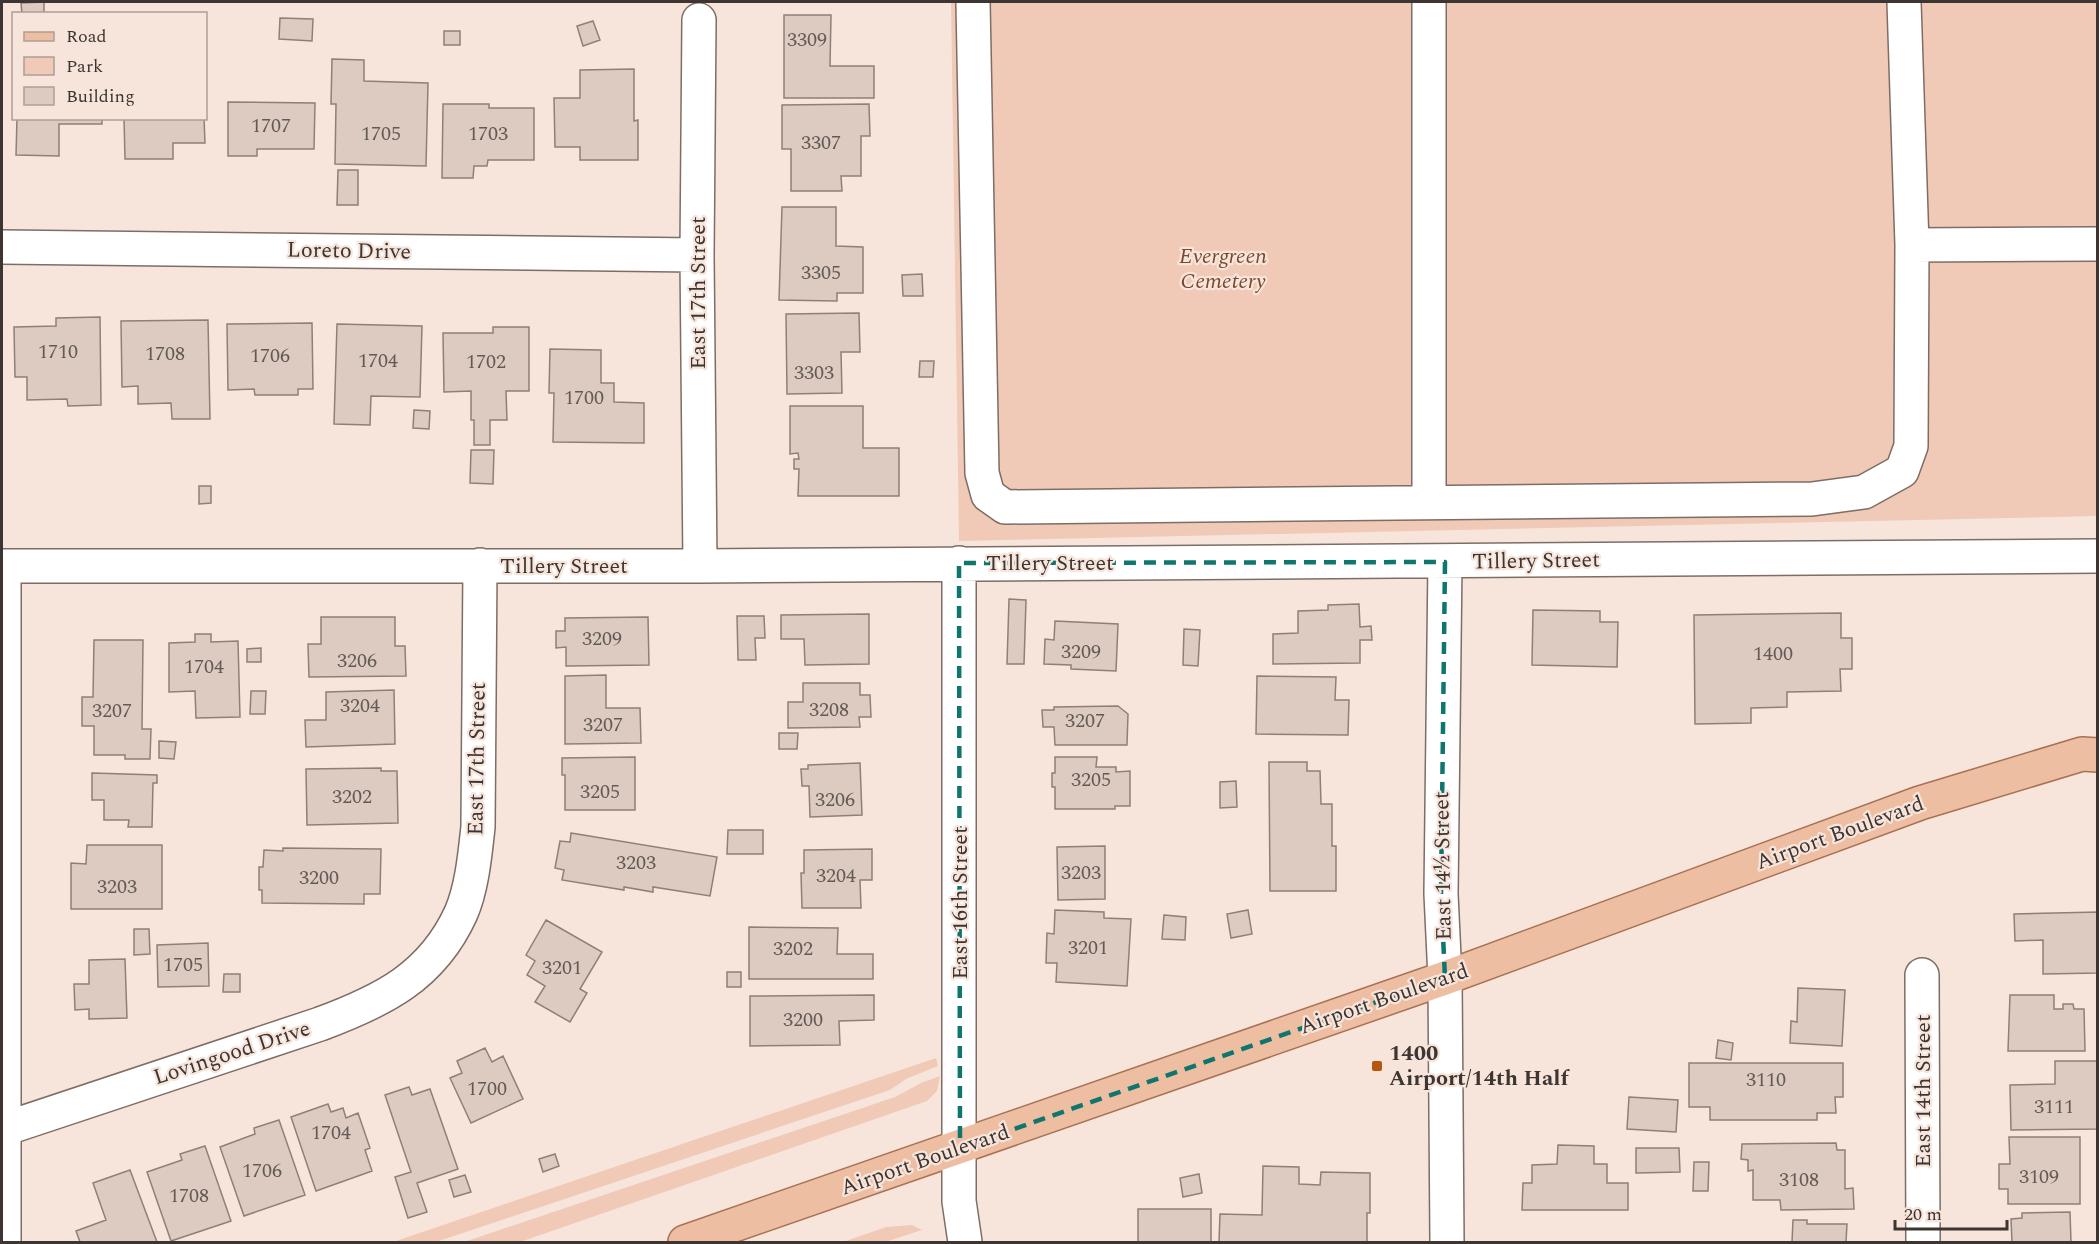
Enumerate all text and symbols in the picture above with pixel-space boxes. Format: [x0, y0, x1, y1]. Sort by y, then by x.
legend [12, 12, 207, 120]
text: Road [66, 23, 107, 50]
house number: 3309 [787, 25, 827, 55]
text: Park [66, 53, 103, 80]
text: Building [66, 83, 135, 110]
house number: 1707 [251, 111, 291, 141]
house number: 1705 [361, 119, 401, 149]
house number: 1703 [468, 119, 508, 149]
house number: 3307 [801, 128, 841, 158]
street label: East 17th Street [682, 216, 715, 370]
street label: Loreto Drive [287, 233, 411, 269]
park label: Evergreen Cemetery [1179, 240, 1267, 298]
house number: 3305 [801, 258, 841, 288]
house number: 1710 [38, 337, 78, 367]
house number: 1708 [145, 339, 185, 369]
house number: 1706 [250, 341, 290, 371]
house number: 1704 [358, 346, 398, 376]
house number: 1702 [466, 347, 506, 377]
house number: 3303 [794, 358, 834, 388]
house number: 1700 [564, 383, 604, 413]
street label: Tillery Street [1472, 543, 1600, 579]
street label: Tillery Street [986, 547, 1114, 580]
street label: Tillery Street [500, 550, 628, 583]
house number: 3209 [582, 624, 622, 654]
house number: 3209 [1061, 637, 1101, 667]
house number: 1400 [1753, 639, 1793, 669]
house number: 3206 [337, 646, 377, 676]
house number: 1704 [184, 652, 224, 682]
street label: East 17th Street [459, 682, 495, 836]
house number: 3204 [340, 691, 380, 721]
house number: 3208 [809, 695, 849, 725]
house number: 3207 [92, 696, 132, 726]
house number: 3207 [1065, 706, 1105, 736]
house number: 3207 [583, 710, 623, 740]
house number: 3205 [1071, 765, 1111, 795]
house number: 3205 [580, 777, 620, 807]
house number: 3202 [332, 782, 372, 812]
house number: 3206 [815, 785, 855, 815]
street label: Airport Boulevard [1751, 787, 1929, 879]
street label: East 14½ Street [1425, 791, 1461, 941]
street label: East 16th Street [944, 826, 977, 980]
house number: 3203 [616, 848, 656, 878]
house number: 3203 [1061, 858, 1101, 888]
house number: 3204 [816, 861, 856, 891]
house number: 3200 [299, 863, 339, 893]
house number: 3203 [97, 872, 137, 902]
house number: 3201 [1068, 933, 1108, 963]
house number: 3202 [773, 934, 813, 964]
house number: 1705 [163, 950, 203, 980]
house number: 3201 [542, 953, 582, 983]
street label: Airport Boulevard [1295, 955, 1473, 1043]
house number: 3200 [783, 1005, 823, 1035]
street label: Lovingood Drive [149, 1012, 315, 1094]
street label: East 14th Street [1907, 1014, 1940, 1168]
place label: 1400 Airport/14th Half [1389, 1037, 1570, 1095]
marker: 1400 Airport/14th Half [1370, 1059, 1384, 1073]
house number: 3110 [1746, 1065, 1786, 1095]
house number: 1700 [467, 1074, 507, 1104]
house number: 3111 [2034, 1092, 2074, 1122]
street label: Airport Boulevard [836, 1116, 1014, 1204]
house number: 1704 [311, 1118, 351, 1148]
house number: 1706 [242, 1156, 282, 1186]
house number: 3109 [2019, 1162, 2059, 1192]
house number: 3108 [1779, 1165, 1819, 1195]
house number: 1708 [169, 1181, 209, 1211]
scale bar [1895, 1193, 2008, 1231]
text: 20 m [1904, 1201, 1942, 1228]

